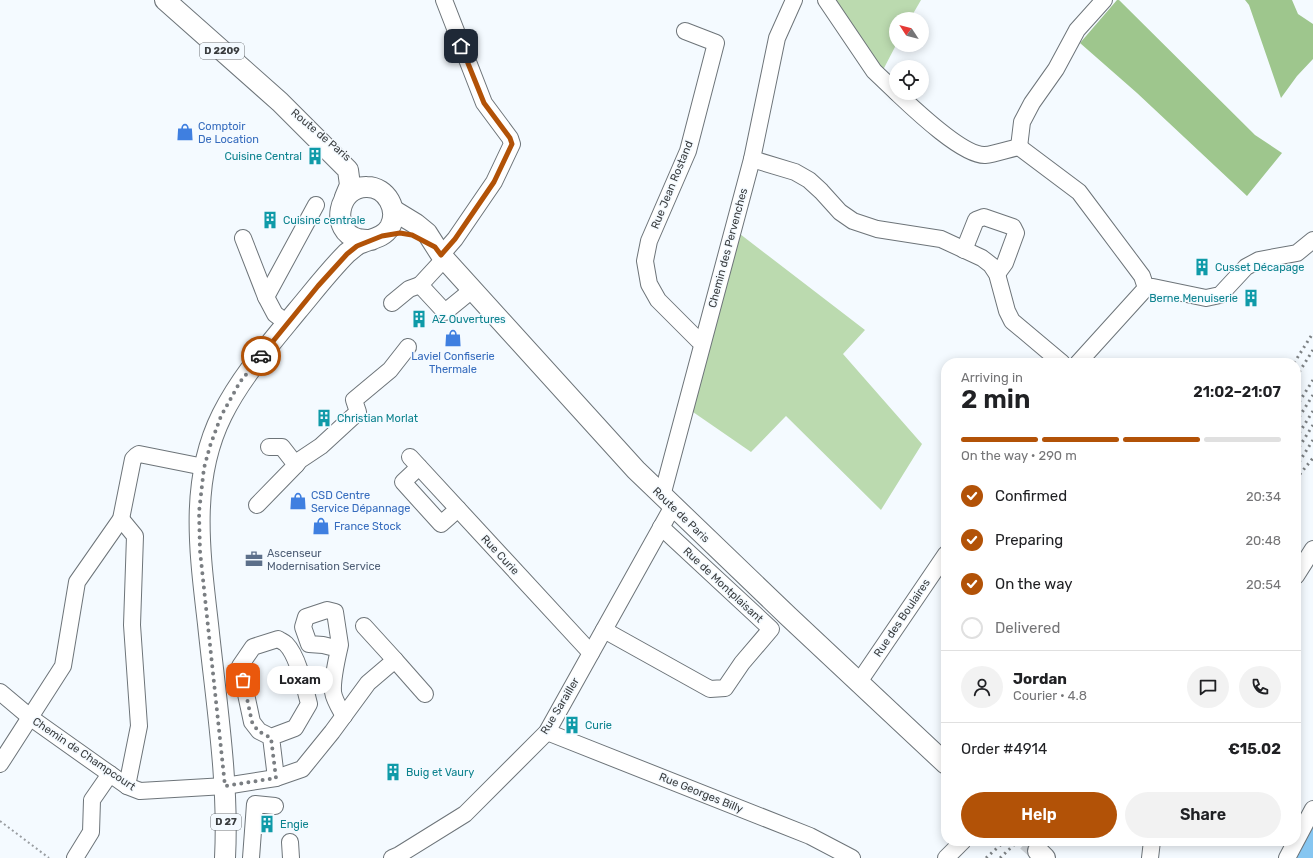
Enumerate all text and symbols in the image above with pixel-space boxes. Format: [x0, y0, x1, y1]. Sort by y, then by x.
north arrow [889, 12, 929, 52]
map controls [889, 12, 929, 100]
pin [444, 29, 478, 63]
icon: home [450, 35, 472, 57]
road number: D 2209 [200, 43, 244, 59]
button: locate [889, 60, 929, 100]
street label: Route de Paris [288, 106, 354, 164]
place label: Comptoir De Location [198, 120, 259, 146]
shop icon: Comptoir De Location [175, 122, 195, 142]
street label: Rue Jean Rostand [648, 139, 696, 231]
building icon: Cuisine Central [305, 146, 325, 166]
place label: Cuisine Central [224, 150, 302, 163]
street label: Chemin des Pervenches [706, 186, 750, 309]
building icon: Cuisine centrale [260, 210, 280, 230]
place label: Cuisine centrale [283, 214, 366, 227]
building icon: Cusset Décapage [1192, 257, 1212, 277]
place label: Cusset Décapage [1215, 261, 1305, 274]
building icon: Berne Menuiserie [1241, 288, 1261, 308]
place label: Berne Menuiserie [1149, 292, 1238, 305]
building icon: AZ Ouvertures [409, 309, 429, 329]
place label: AZ Ouvertures [432, 313, 506, 326]
shop icon: Laviel Confiserie Thermale [443, 328, 463, 348]
courier [241, 336, 281, 376]
icon: car [250, 345, 272, 367]
place label: Laviel Confiserie Thermale [411, 350, 495, 376]
text: Arriving in [961, 370, 1023, 385]
text: 21:02–21:07 [1193, 383, 1281, 401]
text: 2 min [961, 384, 1030, 415]
building icon: Christian Morlat [314, 408, 334, 428]
place label: Christian Morlat [337, 412, 419, 425]
text: On the way · 290 m [961, 448, 1077, 463]
street label: Route de Paris [650, 485, 712, 546]
icon: check [961, 485, 983, 507]
text: Confirmed [995, 487, 1067, 505]
place label: CSD Centre Service Dépannage [311, 489, 410, 515]
text: 20:34 [1246, 489, 1281, 504]
shop icon: CSD Centre Service Dépannage [288, 491, 308, 511]
shop icon: France Stock [311, 516, 331, 536]
place label: France Stock [334, 520, 402, 533]
icon: check [961, 529, 983, 551]
text: Preparing [995, 531, 1063, 549]
street label: Rue Curie [478, 532, 522, 578]
text: 20:48 [1245, 533, 1281, 548]
street label: Rue de Montplaisant [680, 545, 766, 626]
place label: Ascenseur Modernisation Service [267, 547, 381, 573]
office icon: Ascenseur Modernisation Service [244, 549, 264, 569]
icon: check [961, 573, 983, 595]
text: On the way [995, 575, 1073, 593]
street label: Rue des Boulaires [871, 576, 933, 659]
text: 20:54 [1246, 577, 1281, 592]
text: Delivered [995, 619, 1060, 637]
pin [226, 663, 260, 697]
callout: Loxam [267, 666, 333, 694]
button: person [961, 666, 1003, 708]
button: chat [1187, 666, 1229, 708]
button: phone [1239, 666, 1281, 708]
icon: bag [232, 669, 254, 691]
text: Jordan [1013, 670, 1067, 688]
text: Loxam [279, 672, 321, 687]
street label: Rue Sarailler [538, 674, 583, 737]
text: Courier · 4.8 [1013, 688, 1087, 703]
street label: Chemin de Champcourt [30, 715, 138, 794]
building icon: Curie [562, 715, 582, 735]
place label: Curie [585, 719, 612, 732]
text: Order #4914 [961, 740, 1047, 758]
text: €15.02 [1228, 740, 1281, 758]
building icon: Buig et Vaury [383, 762, 403, 782]
place label: Buig et Vaury [406, 766, 474, 779]
street label: Rue Georges Billy [657, 770, 745, 816]
button: Help [961, 792, 1117, 838]
button: Share [1125, 792, 1281, 838]
road number: D 27 [211, 814, 241, 830]
building icon: Engie [257, 814, 277, 834]
place label: Engie [280, 818, 309, 831]

